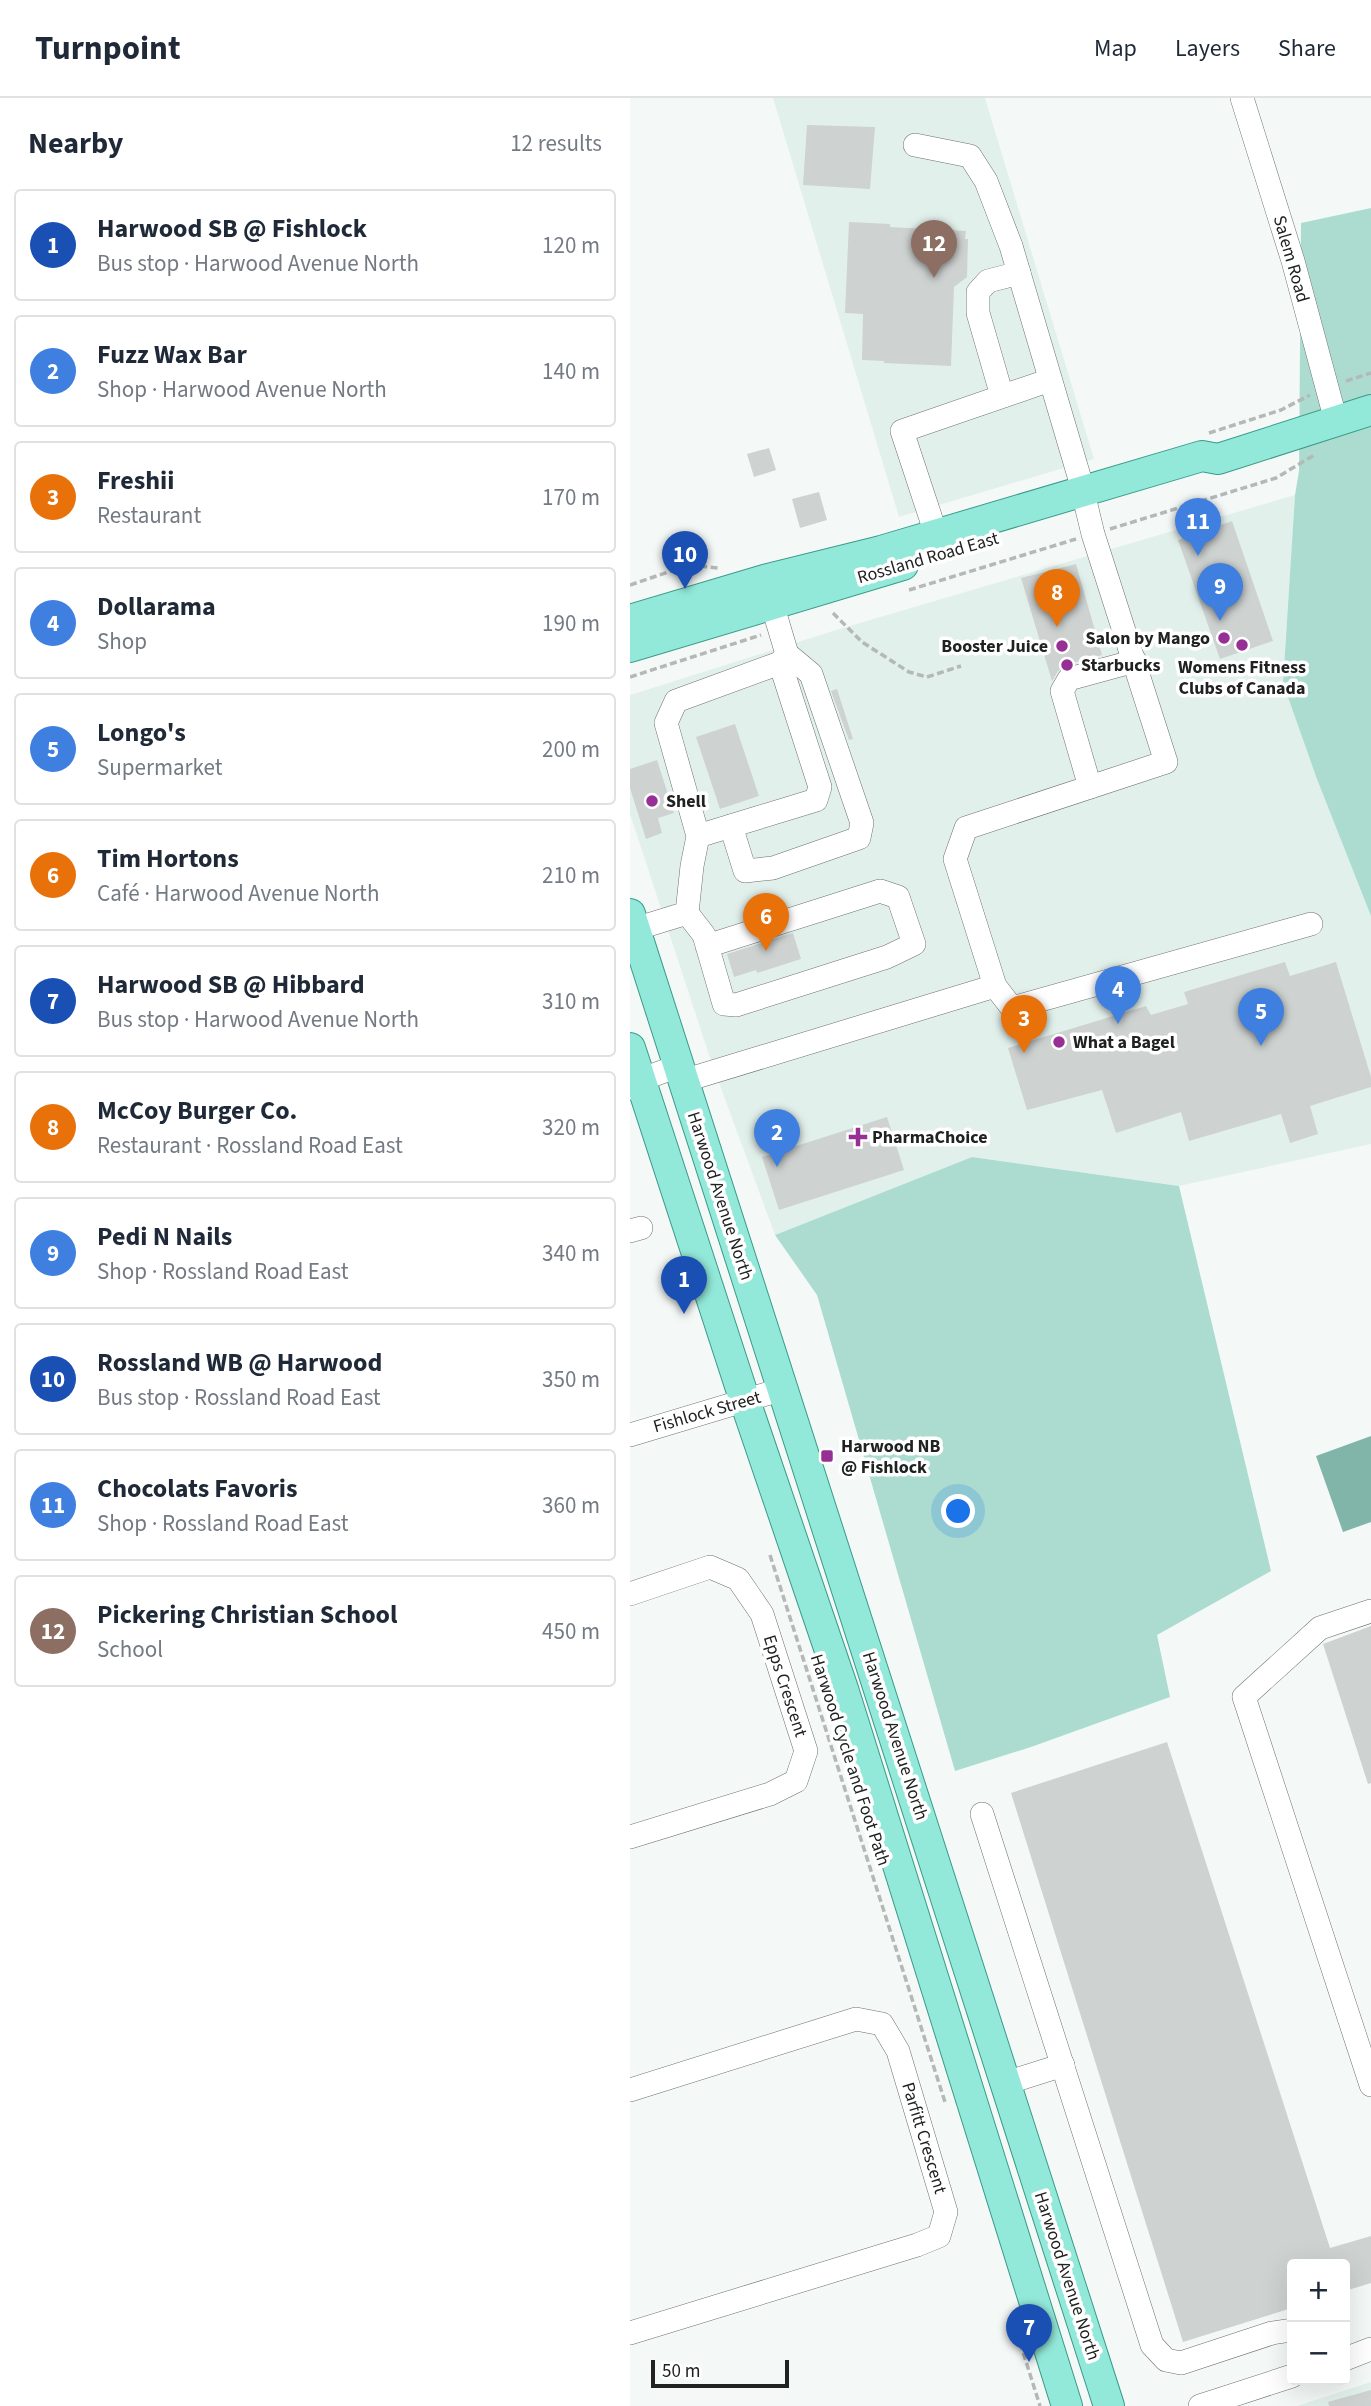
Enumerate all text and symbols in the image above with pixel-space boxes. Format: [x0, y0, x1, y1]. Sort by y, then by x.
text: Turnpoint [35, 25, 181, 72]
text: Map [1094, 31, 1137, 66]
text: Layers [1175, 31, 1240, 66]
text: Share [1278, 31, 1336, 66]
text: Nearby [28, 122, 123, 165]
text: 12 results [510, 127, 602, 160]
text: Harwood SB @ Fishlock [97, 210, 367, 247]
street label: Salem Road [1267, 213, 1315, 305]
pin: 12 [911, 220, 957, 278]
text: 1 [47, 229, 59, 262]
text: 120 m [542, 229, 600, 262]
text: Bus stop · Harwood Avenue North [97, 247, 419, 280]
text: Fuzz Wax Bar [97, 336, 247, 373]
text: 2 [47, 355, 59, 388]
text: 140 m [542, 355, 600, 388]
text: Shop · Harwood Avenue North [97, 373, 387, 406]
text: Freshii [97, 462, 174, 499]
text: 3 [47, 481, 59, 514]
text: 170 m [542, 481, 600, 514]
pin: 11 [1175, 498, 1221, 556]
text: Restaurant [97, 499, 201, 532]
street label: Rossland Road East [854, 526, 1002, 590]
pin: 10 [662, 531, 708, 589]
pin: 9 [1197, 563, 1243, 621]
pin: 8 [1034, 569, 1080, 627]
text: Dollarama [97, 588, 216, 625]
text: 4 [47, 607, 59, 640]
text: 190 m [542, 607, 600, 640]
text: Shop [97, 625, 147, 658]
place label: Salon by Mango [1086, 626, 1210, 651]
marker: Salon by Mango [1216, 630, 1232, 646]
place label: Booster Juice [941, 634, 1048, 659]
marker: Womens Fitness Clubs of Canada [1234, 637, 1250, 653]
marker: Booster Juice [1054, 638, 1070, 654]
place label: Starbucks [1081, 653, 1161, 678]
place label: Womens Fitness Clubs of Canada [1178, 655, 1306, 701]
marker: Starbucks [1059, 657, 1075, 673]
text: Longo's [97, 714, 186, 751]
text: 5 [47, 733, 59, 766]
text: 200 m [542, 733, 600, 766]
text: Supermarket [97, 751, 223, 784]
place label: Shell [666, 789, 706, 814]
marker: Shell [644, 793, 660, 809]
text: Tim Hortons [97, 840, 239, 877]
text: 6 [47, 859, 59, 892]
text: 210 m [542, 859, 600, 892]
text: Café · Harwood Avenue North [97, 877, 379, 910]
pin: 6 [743, 893, 789, 951]
text: Harwood SB @ Hibbard [97, 966, 365, 1003]
pin: 4 [1095, 966, 1141, 1024]
text: 7 [47, 985, 59, 1018]
text: 310 m [542, 985, 600, 1018]
pin: 5 [1238, 988, 1284, 1046]
pin: 3 [1001, 995, 1047, 1053]
text: Bus stop · Harwood Avenue North [97, 1003, 419, 1036]
place label: What a Bagel [1073, 1030, 1175, 1055]
marker: What a Bagel [1051, 1034, 1067, 1050]
text: McCoy Burger Co. [97, 1092, 297, 1129]
street label: Harwood Avenue North [681, 1108, 759, 1284]
pin: 2 [754, 1109, 800, 1167]
text: 8 [47, 1111, 59, 1144]
text: 320 m [542, 1111, 600, 1144]
place label: PharmaChoice [872, 1125, 988, 1150]
text: Restaurant · Rossland Road East [97, 1129, 403, 1162]
marker: PharmaChoice [850, 1129, 866, 1145]
text: Pedi N Nails [97, 1218, 232, 1255]
text: 9 [47, 1237, 59, 1270]
text: 340 m [542, 1237, 600, 1270]
text: Shop · Rossland Road East [97, 1255, 349, 1288]
pin: 1 [661, 1256, 707, 1314]
text: Rossland WB @ Harwood [97, 1344, 382, 1381]
text: 10 [41, 1363, 65, 1396]
text: 350 m [542, 1363, 600, 1396]
text: Bus stop · Rossland Road East [97, 1381, 381, 1414]
street label: Fishlock Street [650, 1385, 764, 1439]
place label: Harwood NB @ Fishlock [841, 1434, 941, 1480]
marker: Harwood NB @ Fishlock [819, 1448, 835, 1464]
text: Chocolats Favoris [97, 1470, 298, 1507]
text: 11 [41, 1489, 65, 1522]
text: 360 m [542, 1489, 600, 1522]
your location [941, 1494, 975, 1528]
text: Shop · Rossland Road East [97, 1507, 349, 1540]
text: Pickering Christian School [97, 1596, 397, 1633]
text: 12 [41, 1615, 65, 1648]
text: 450 m [542, 1615, 600, 1648]
street label: Epps Crescent [757, 1632, 813, 1740]
text: School [97, 1633, 163, 1666]
street label: Harwood Avenue North [856, 1648, 934, 1824]
street label: Harwood Cycle and Foot Path [804, 1651, 896, 1869]
street label: Parfitt Crescent [895, 2079, 953, 2197]
street label: Harwood Avenue North [1028, 2188, 1106, 2364]
map controls [1287, 2259, 1350, 2385]
button: + [1287, 2259, 1350, 2322]
pin: 7 [1006, 2304, 1052, 2362]
button: − [1287, 2322, 1350, 2385]
scale bar [651, 2357, 789, 2389]
text: 50 m [662, 2358, 700, 2385]

